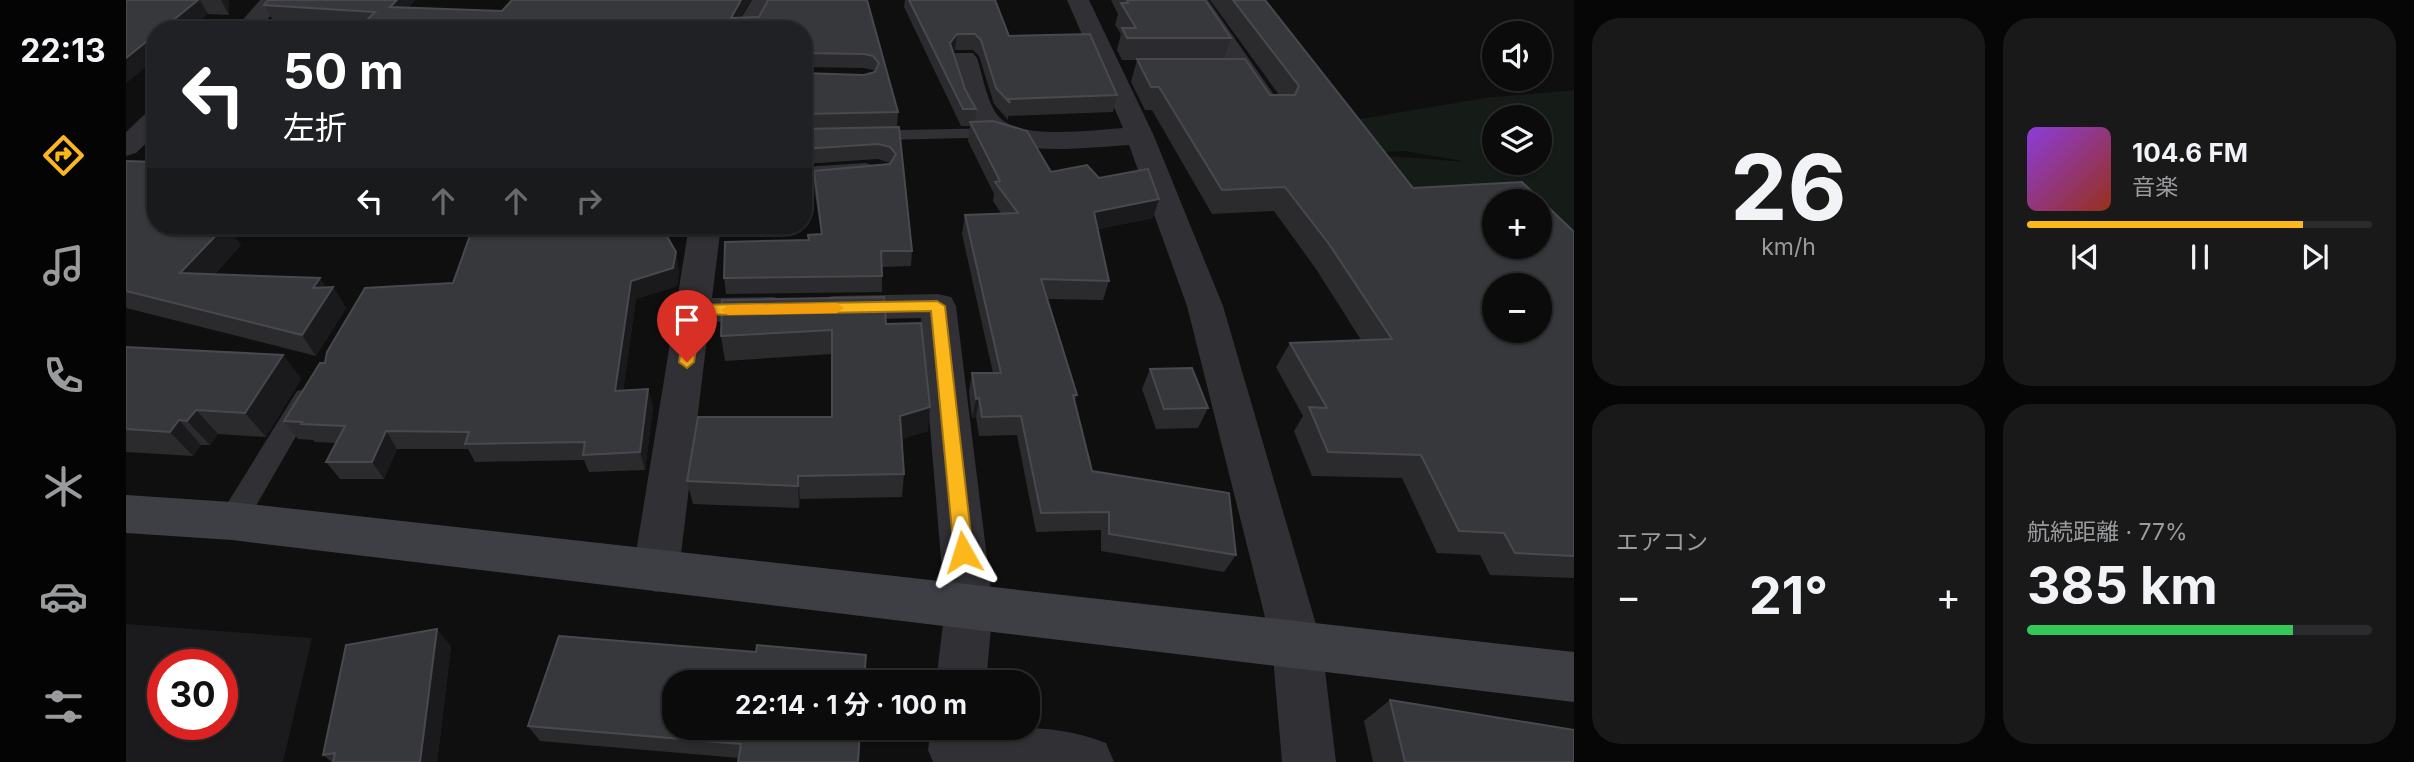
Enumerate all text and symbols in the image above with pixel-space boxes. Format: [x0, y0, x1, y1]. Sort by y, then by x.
map controls [1482, 21, 1552, 343]
button: sound [1482, 21, 1552, 91]
text: 22:13 [20, 31, 106, 70]
text: 50 m [283, 42, 404, 101]
icon: left [168, 49, 259, 140]
button: layers [1482, 105, 1552, 175]
text: 左折 [283, 108, 347, 147]
icon: directions [39, 131, 88, 180]
text: 26 [1730, 132, 1847, 242]
text: 104.6 FM [2132, 137, 2248, 168]
text: 音楽 [2132, 173, 2178, 201]
icon: left [351, 182, 389, 220]
icon: ahead [424, 182, 462, 220]
icon: ahead [497, 182, 535, 220]
icon: right [570, 182, 608, 220]
button: + [1482, 189, 1552, 259]
text: km/h [1761, 233, 1816, 261]
icon: previous [2066, 238, 2104, 276]
icon: pause [2181, 238, 2219, 276]
icon: next [2296, 238, 2334, 276]
icon: music [39, 241, 88, 290]
button: − [1482, 273, 1552, 343]
pin [657, 290, 717, 362]
icon: arrive [668, 301, 706, 339]
icon: phone [39, 351, 88, 400]
icon: climate [39, 462, 88, 511]
position arrow [926, 515, 1000, 589]
text: 航続距離 · 77% [2027, 518, 2188, 546]
text: エアコン [1616, 528, 1708, 556]
text: 385 km [2027, 554, 2218, 617]
text: 21° [1749, 564, 1828, 627]
icon: car [39, 572, 88, 621]
text: − [1616, 573, 1641, 619]
text: + [1936, 573, 1961, 619]
speed limit sign: 30 [147, 649, 238, 740]
icon: filters [39, 682, 88, 731]
text: 22:14 · 1 分 · 100 m [735, 689, 967, 720]

